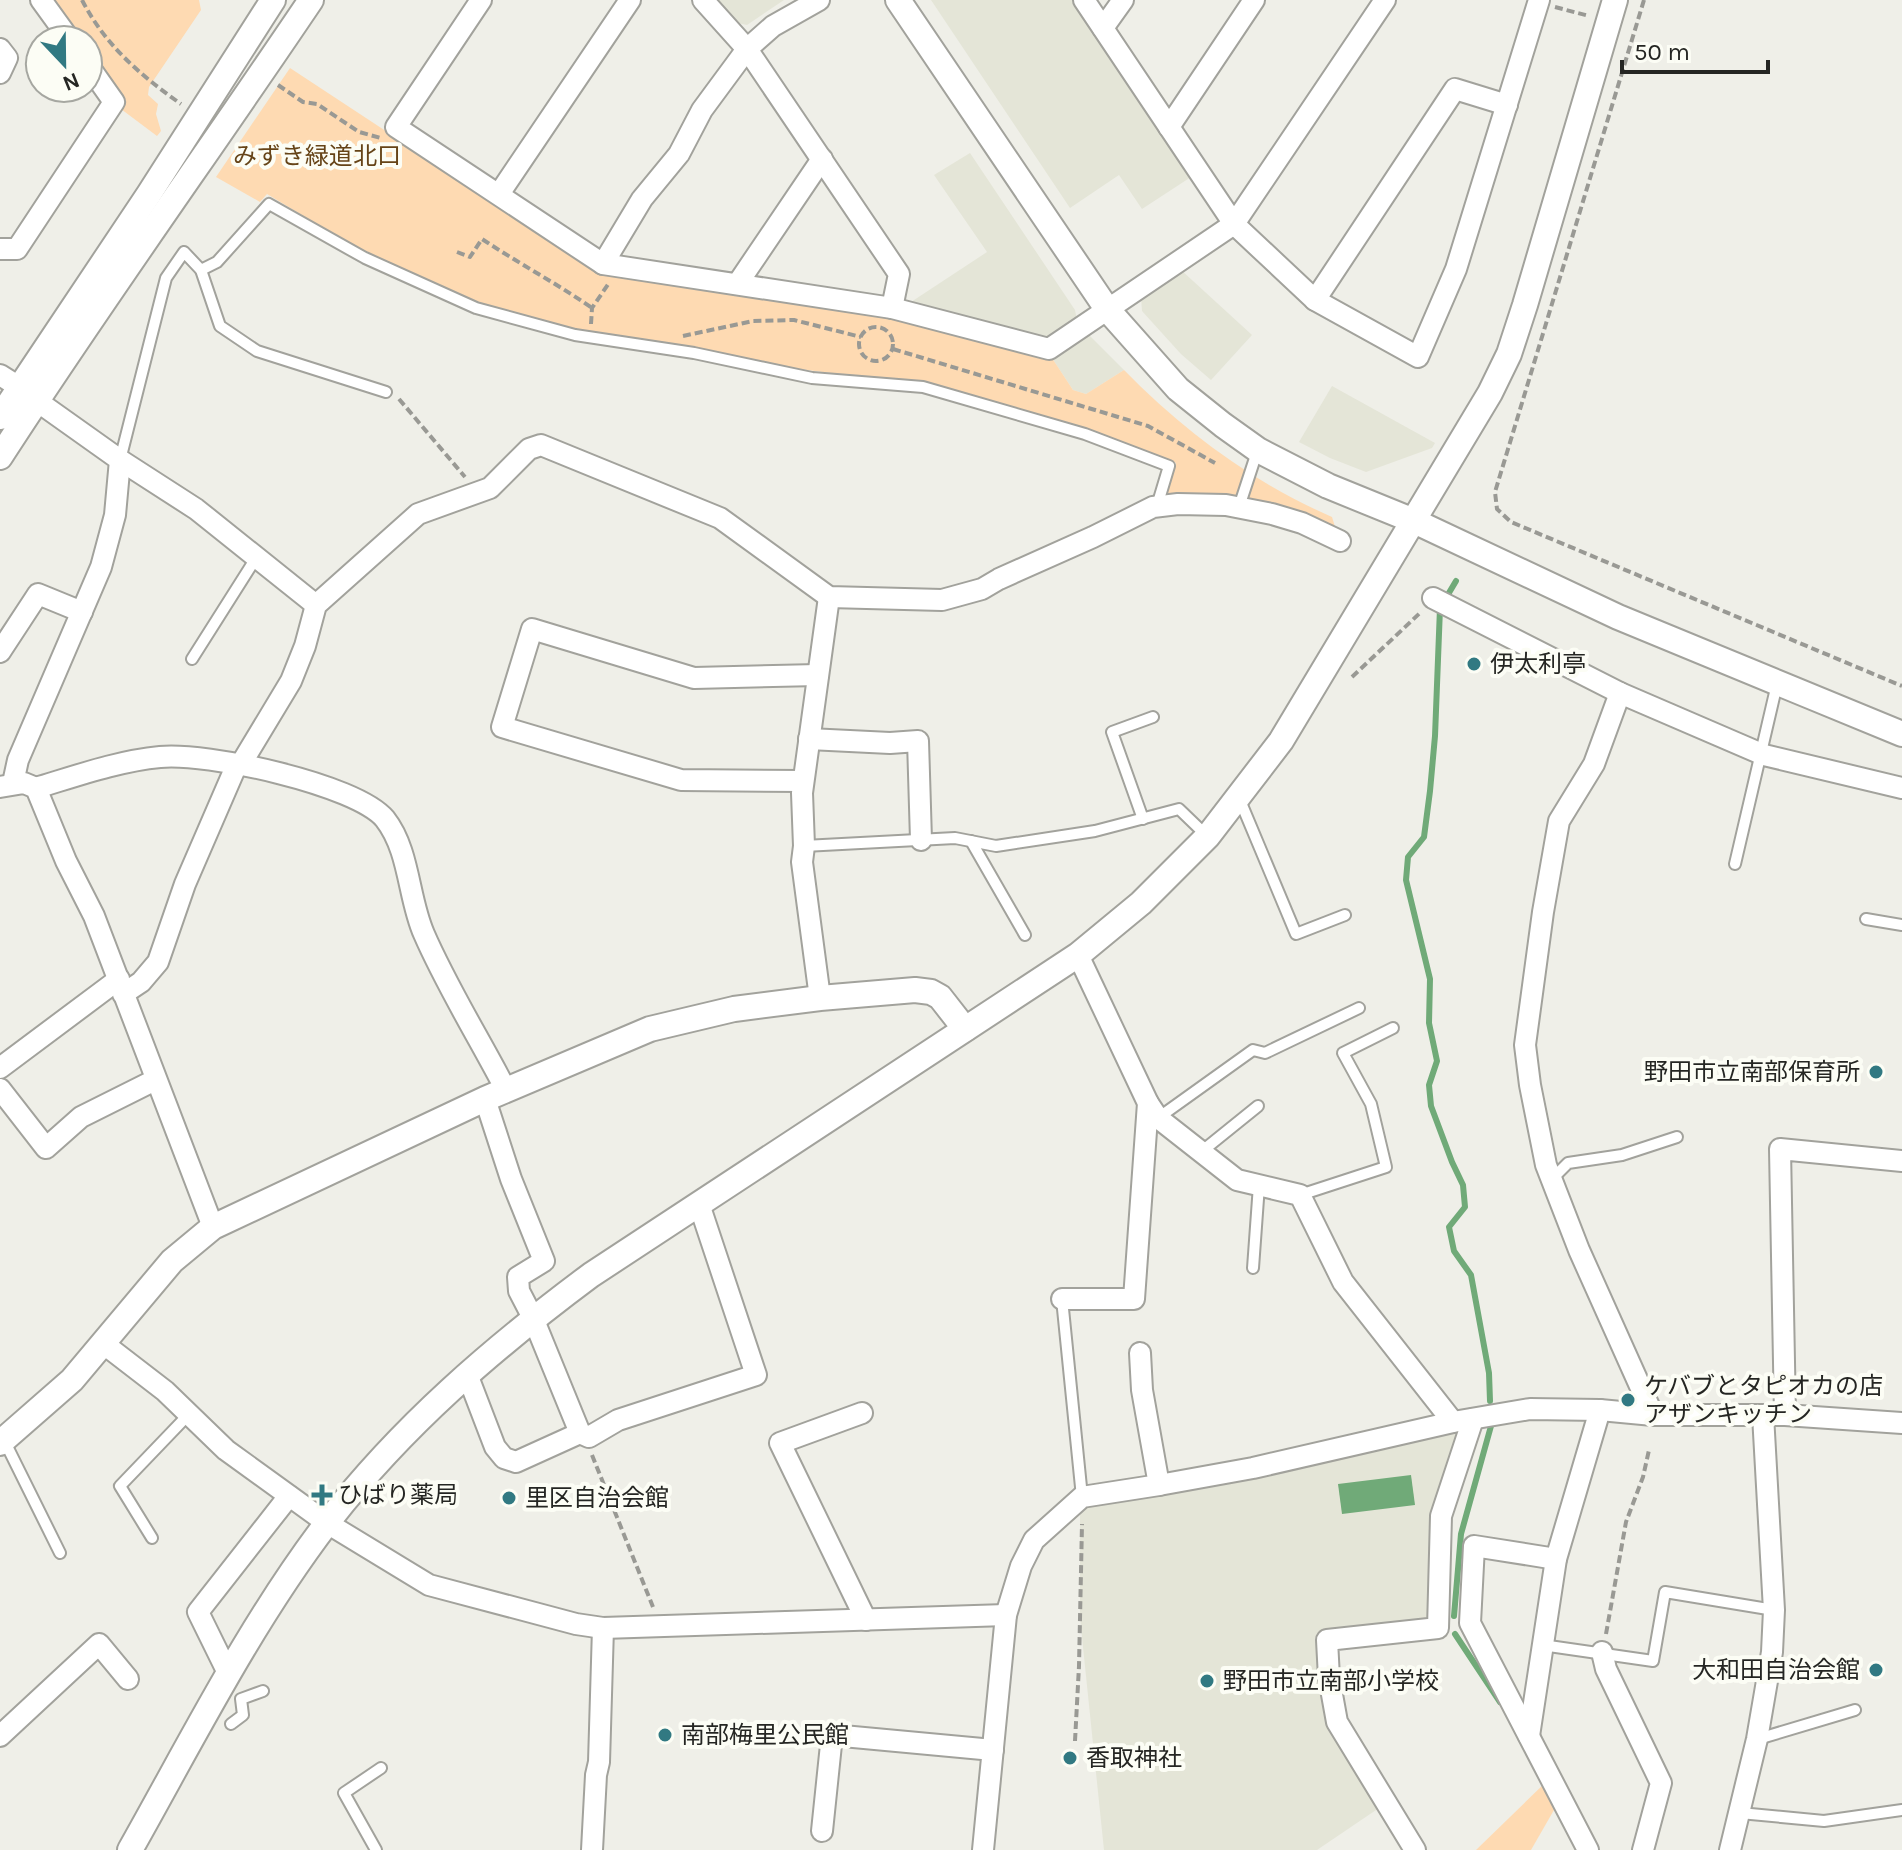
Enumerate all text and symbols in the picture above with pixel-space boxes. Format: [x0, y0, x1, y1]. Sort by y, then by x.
north arrow [24, 24, 104, 104]
scale bar [1622, 24, 1768, 74]
text: 50 m [1634, 38, 1690, 66]
text: N [59, 67, 83, 97]
park label: みずき緑道北口 [233, 142, 401, 170]
place label: 伊太利亭 [1490, 650, 1586, 678]
marker: 伊太利亭 [1465, 655, 1483, 673]
place label: 野田市立南部保育所 [1644, 1058, 1860, 1086]
marker: 野田市立南部保育所 [1867, 1063, 1885, 1081]
place label: ケバブとタピオカの店 アザンキッチン [1644, 1372, 1883, 1428]
marker: ケバブとタピオカの店 アザンキッチン [1619, 1391, 1637, 1409]
place label: ひばり薬局 [338, 1481, 458, 1509]
place label: 里区自治会館 [525, 1484, 669, 1512]
marker: ひばり薬局 [313, 1486, 331, 1504]
marker: 里区自治会館 [500, 1489, 518, 1507]
place label: 大和田自治会館 [1692, 1656, 1860, 1684]
marker: 大和田自治会館 [1867, 1661, 1885, 1679]
place label: 野田市立南部小学校 [1223, 1667, 1439, 1695]
marker: 野田市立南部小学校 [1198, 1672, 1216, 1690]
place label: 南部梅里公民館 [681, 1721, 849, 1749]
marker: 南部梅里公民館 [656, 1726, 674, 1744]
place label: 香取神社 [1086, 1744, 1182, 1772]
marker: 香取神社 [1061, 1749, 1079, 1767]

